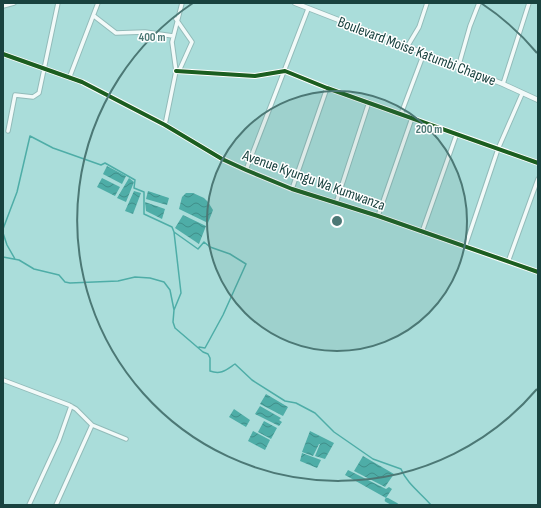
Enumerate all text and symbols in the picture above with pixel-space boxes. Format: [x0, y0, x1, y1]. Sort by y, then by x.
street label: Boulevard Moise Katumbi Chapwe [335, 12, 499, 90]
text: 400 m [139, 30, 165, 45]
text: 200 m [416, 122, 442, 137]
street label: Avenue Kyungu Wa Kumwanza [239, 146, 388, 215]
centre of rings [330, 214, 344, 228]

